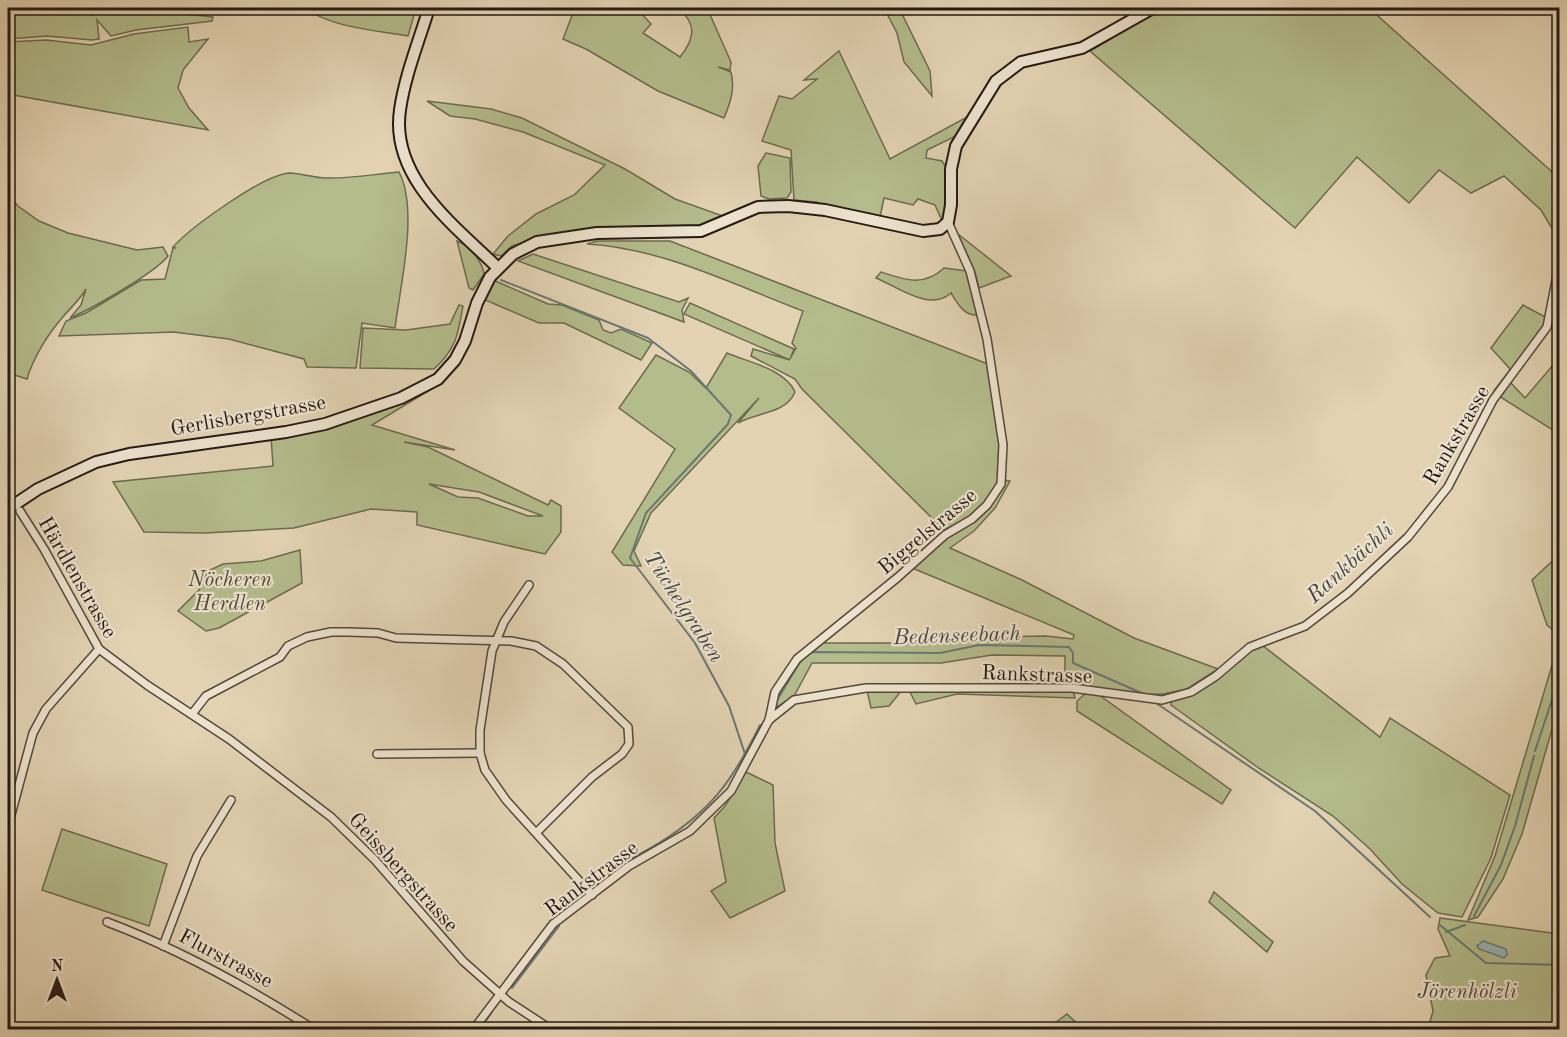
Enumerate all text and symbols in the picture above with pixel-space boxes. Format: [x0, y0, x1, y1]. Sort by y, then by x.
street label: Rankstrasse [1420, 382, 1494, 489]
street label: Gerlisbergstrasse [169, 392, 328, 440]
street label: Biggelstrasse [875, 485, 981, 579]
street label: Härdlenstrasse [33, 513, 120, 642]
water label: Rankbächli [1302, 519, 1398, 608]
water label: Tüchelgraben [639, 548, 728, 667]
park label: Nöcheren Herdlen [187, 570, 272, 615]
water label: Bedenseebach [892, 623, 1021, 649]
street label: Rankstrasse [981, 663, 1093, 688]
street label: Geissbergstrasse [344, 809, 462, 937]
street label: Rankstrasse [541, 837, 643, 921]
street label: Flurstrasse [175, 926, 276, 993]
north arrow [27, 950, 87, 1010]
text: N [51, 959, 64, 975]
park label: Jörenhölzli [1417, 982, 1517, 1003]

